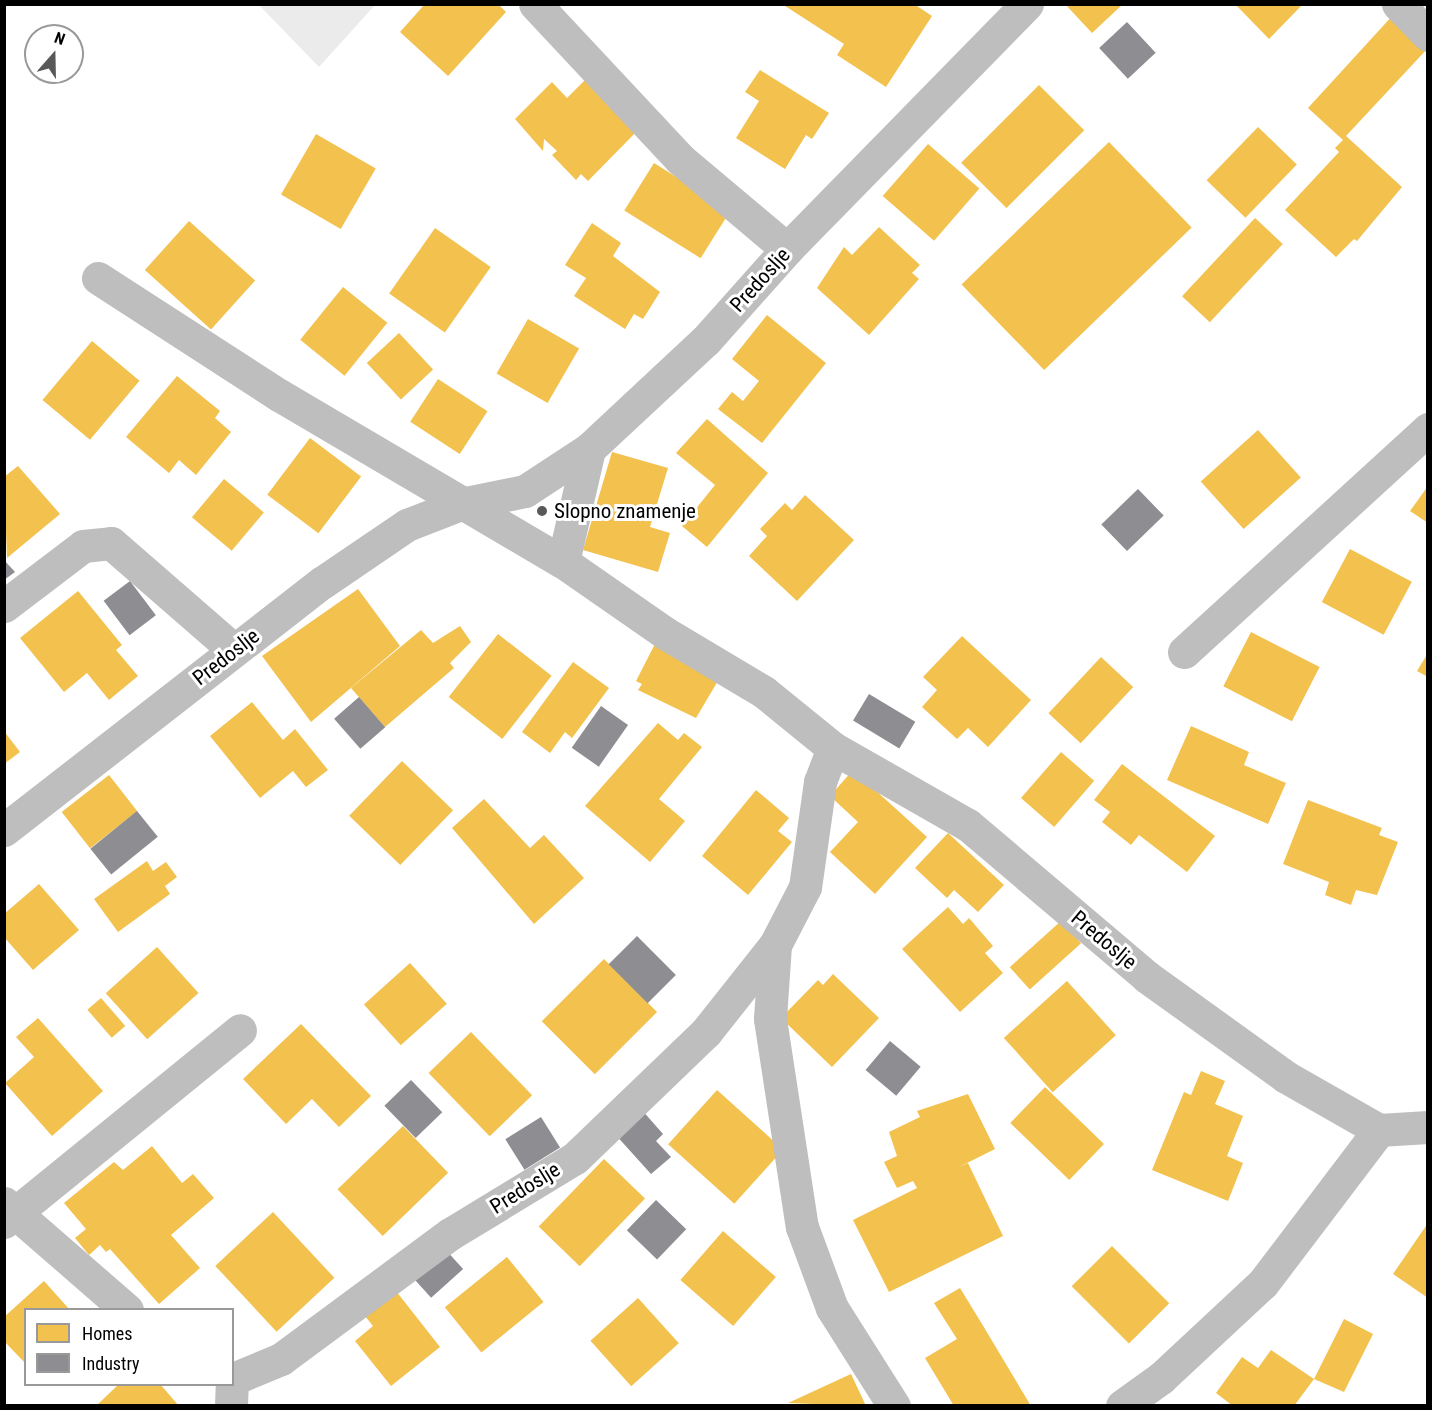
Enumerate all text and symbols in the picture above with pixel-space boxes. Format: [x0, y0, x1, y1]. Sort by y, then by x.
north arrow [24, 24, 84, 84]
text: N [52, 28, 67, 49]
street label: Predoslje [725, 243, 795, 317]
place label: Slopno znamenje [554, 498, 696, 524]
marker: Slopno znamenje [535, 504, 549, 518]
street label: Predoslje [188, 623, 264, 691]
street label: Predoslje [1066, 905, 1142, 975]
street label: Predoslje [485, 1157, 565, 1219]
legend [24, 1308, 234, 1386]
text: Homes [82, 1323, 132, 1344]
text: Industry [82, 1353, 140, 1374]

